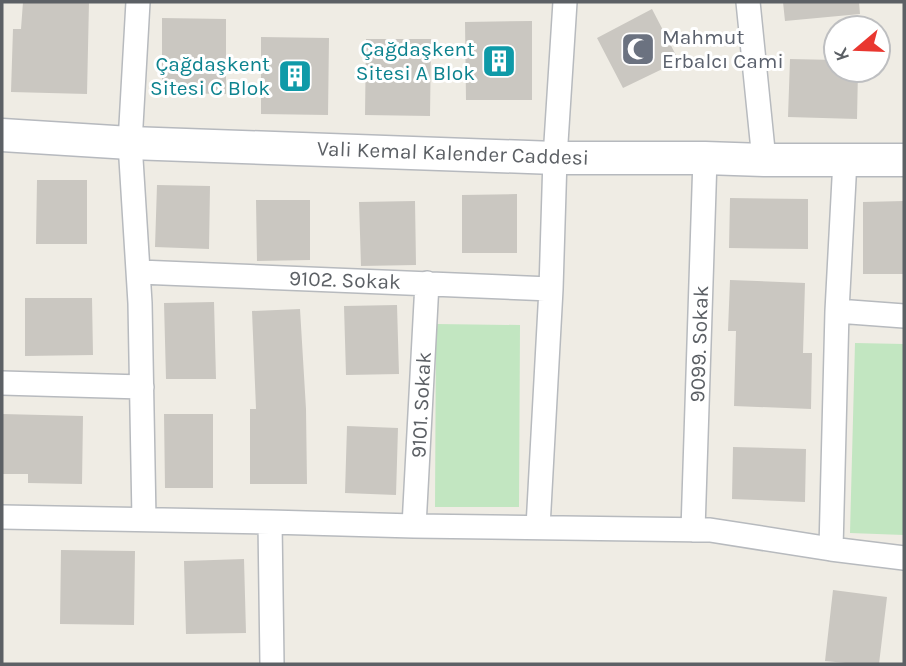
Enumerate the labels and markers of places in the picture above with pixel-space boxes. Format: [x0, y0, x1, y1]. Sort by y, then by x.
place label: Mahmut Erbalcı Cami [662, 25, 784, 73]
mosque icon: Mahmut Erbalcı Cami [619, 30, 657, 68]
place label: Çağdaşkent Sitesi A Blok [356, 37, 475, 85]
building icon: Çağdaşkent Sitesi A Blok [480, 42, 518, 80]
place label: Çağdaşkent Sitesi C Blok [150, 52, 270, 100]
building icon: Çağdaşkent Sitesi C Blok [276, 57, 314, 95]

